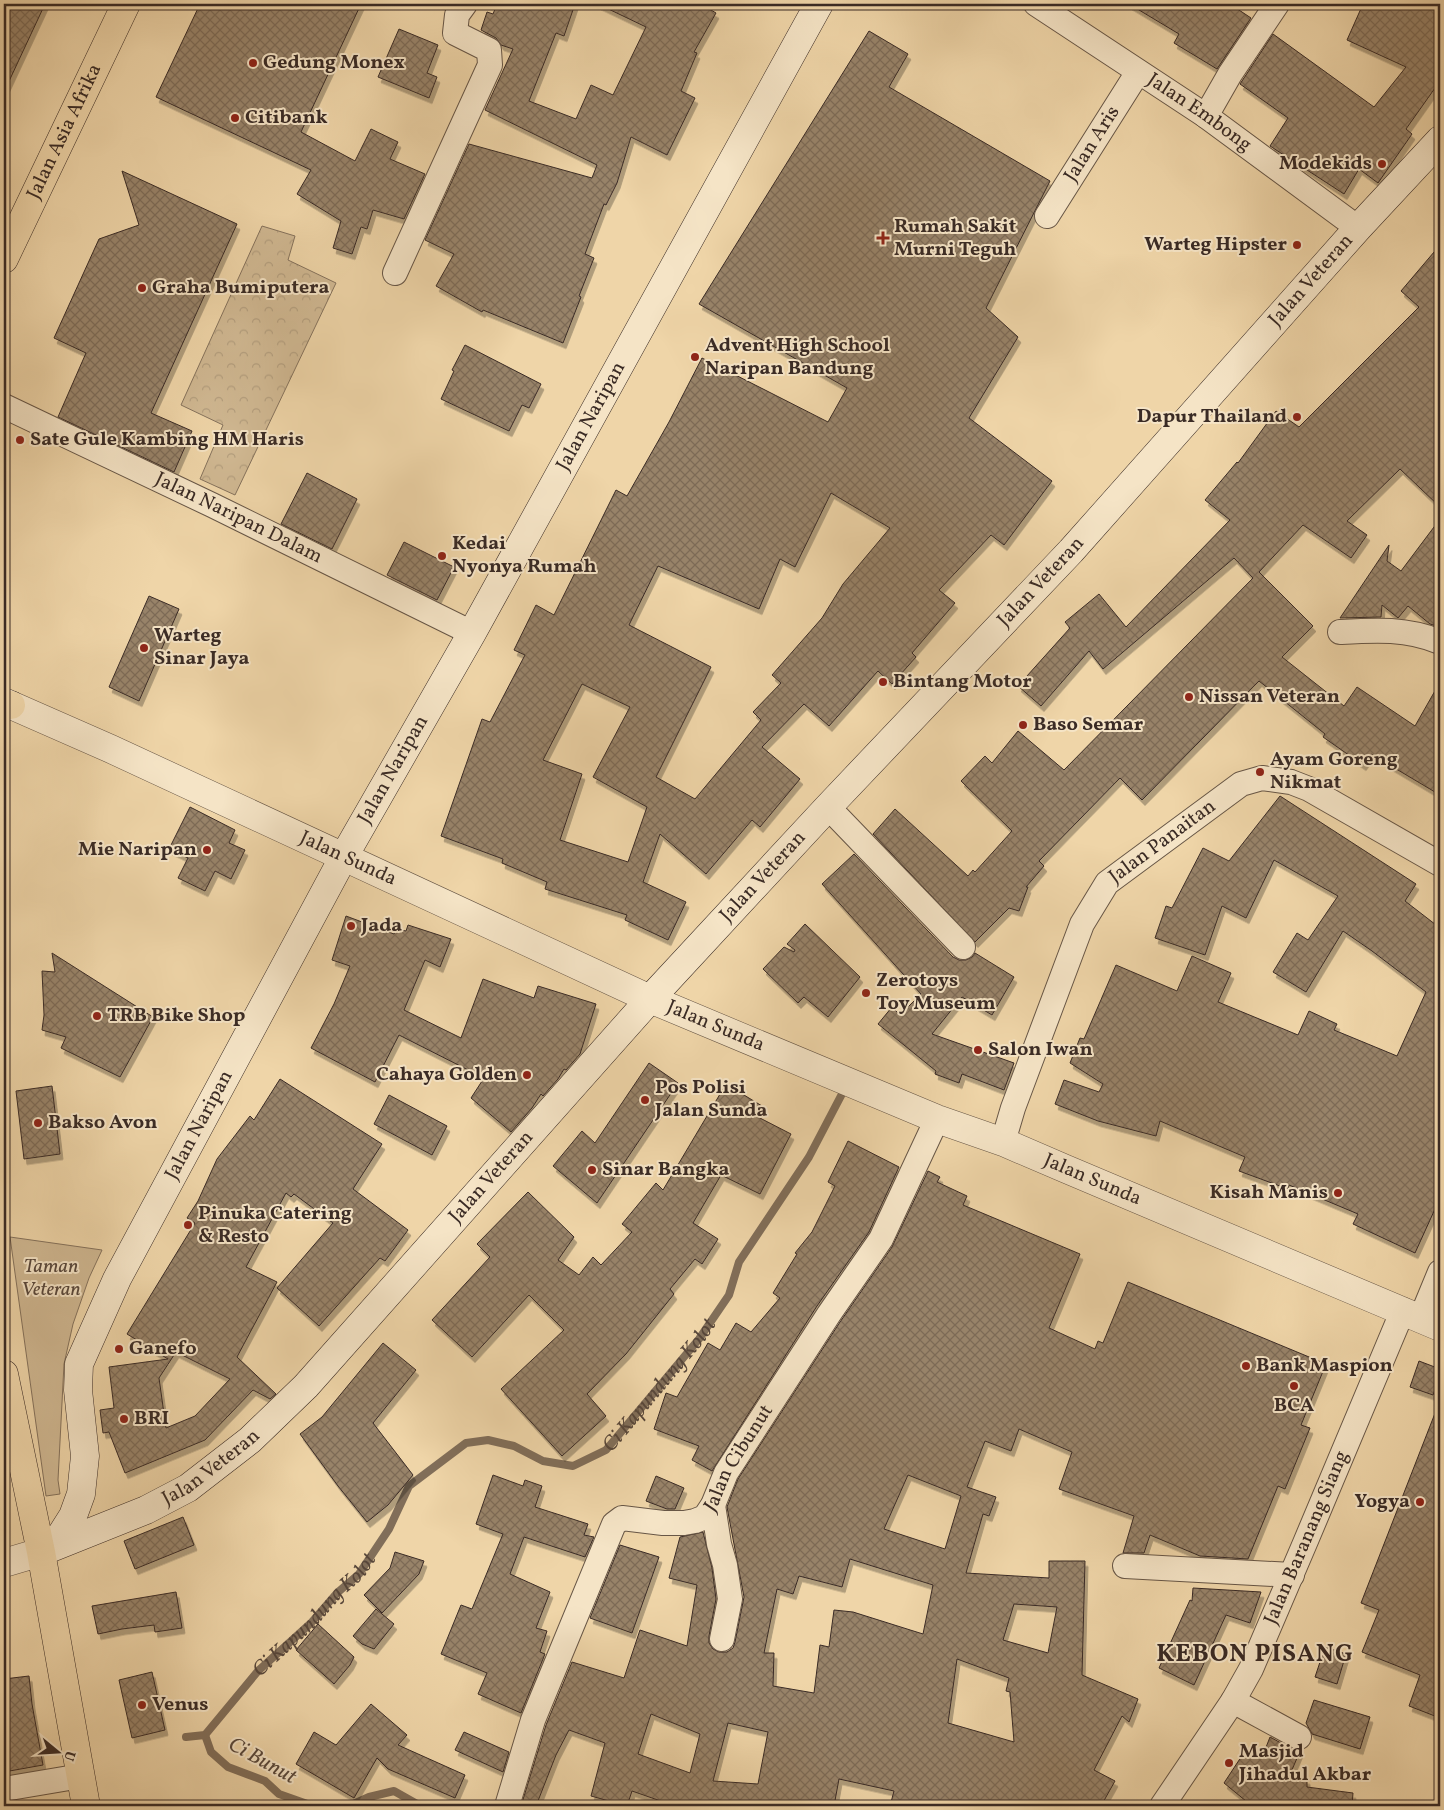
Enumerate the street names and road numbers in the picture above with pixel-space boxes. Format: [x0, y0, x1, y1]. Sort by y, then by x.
street label: Jalan Asia Afrika [20, 59, 109, 204]
street label: Jalan Embong [1141, 67, 1257, 159]
street label: Jalan Aris [1058, 101, 1127, 188]
street label: Jalan Veteran [1262, 228, 1360, 333]
street label: Jalan Naripan [550, 357, 633, 476]
street label: Jalan Naripan Dalam [150, 466, 327, 571]
street label: Jalan Veteran [991, 531, 1091, 634]
street label: Jalan Naripan [351, 710, 436, 829]
street label: Jalan Panaitan [1103, 793, 1222, 891]
street label: Jalan Sunda [295, 824, 401, 893]
street label: Jalan Veteran [714, 825, 813, 929]
street label: Jalan Sunda [662, 993, 769, 1059]
street label: Jalan Naripan [159, 1065, 240, 1185]
street label: Jalan Veteran [443, 1125, 541, 1230]
street label: Jalan Sunda [1039, 1147, 1146, 1213]
street label: Jalan Cibunut [698, 1399, 781, 1518]
street label: Jalan Veteran [157, 1423, 267, 1513]
street label: Jalan Baranang Siang [1258, 1447, 1356, 1629]

